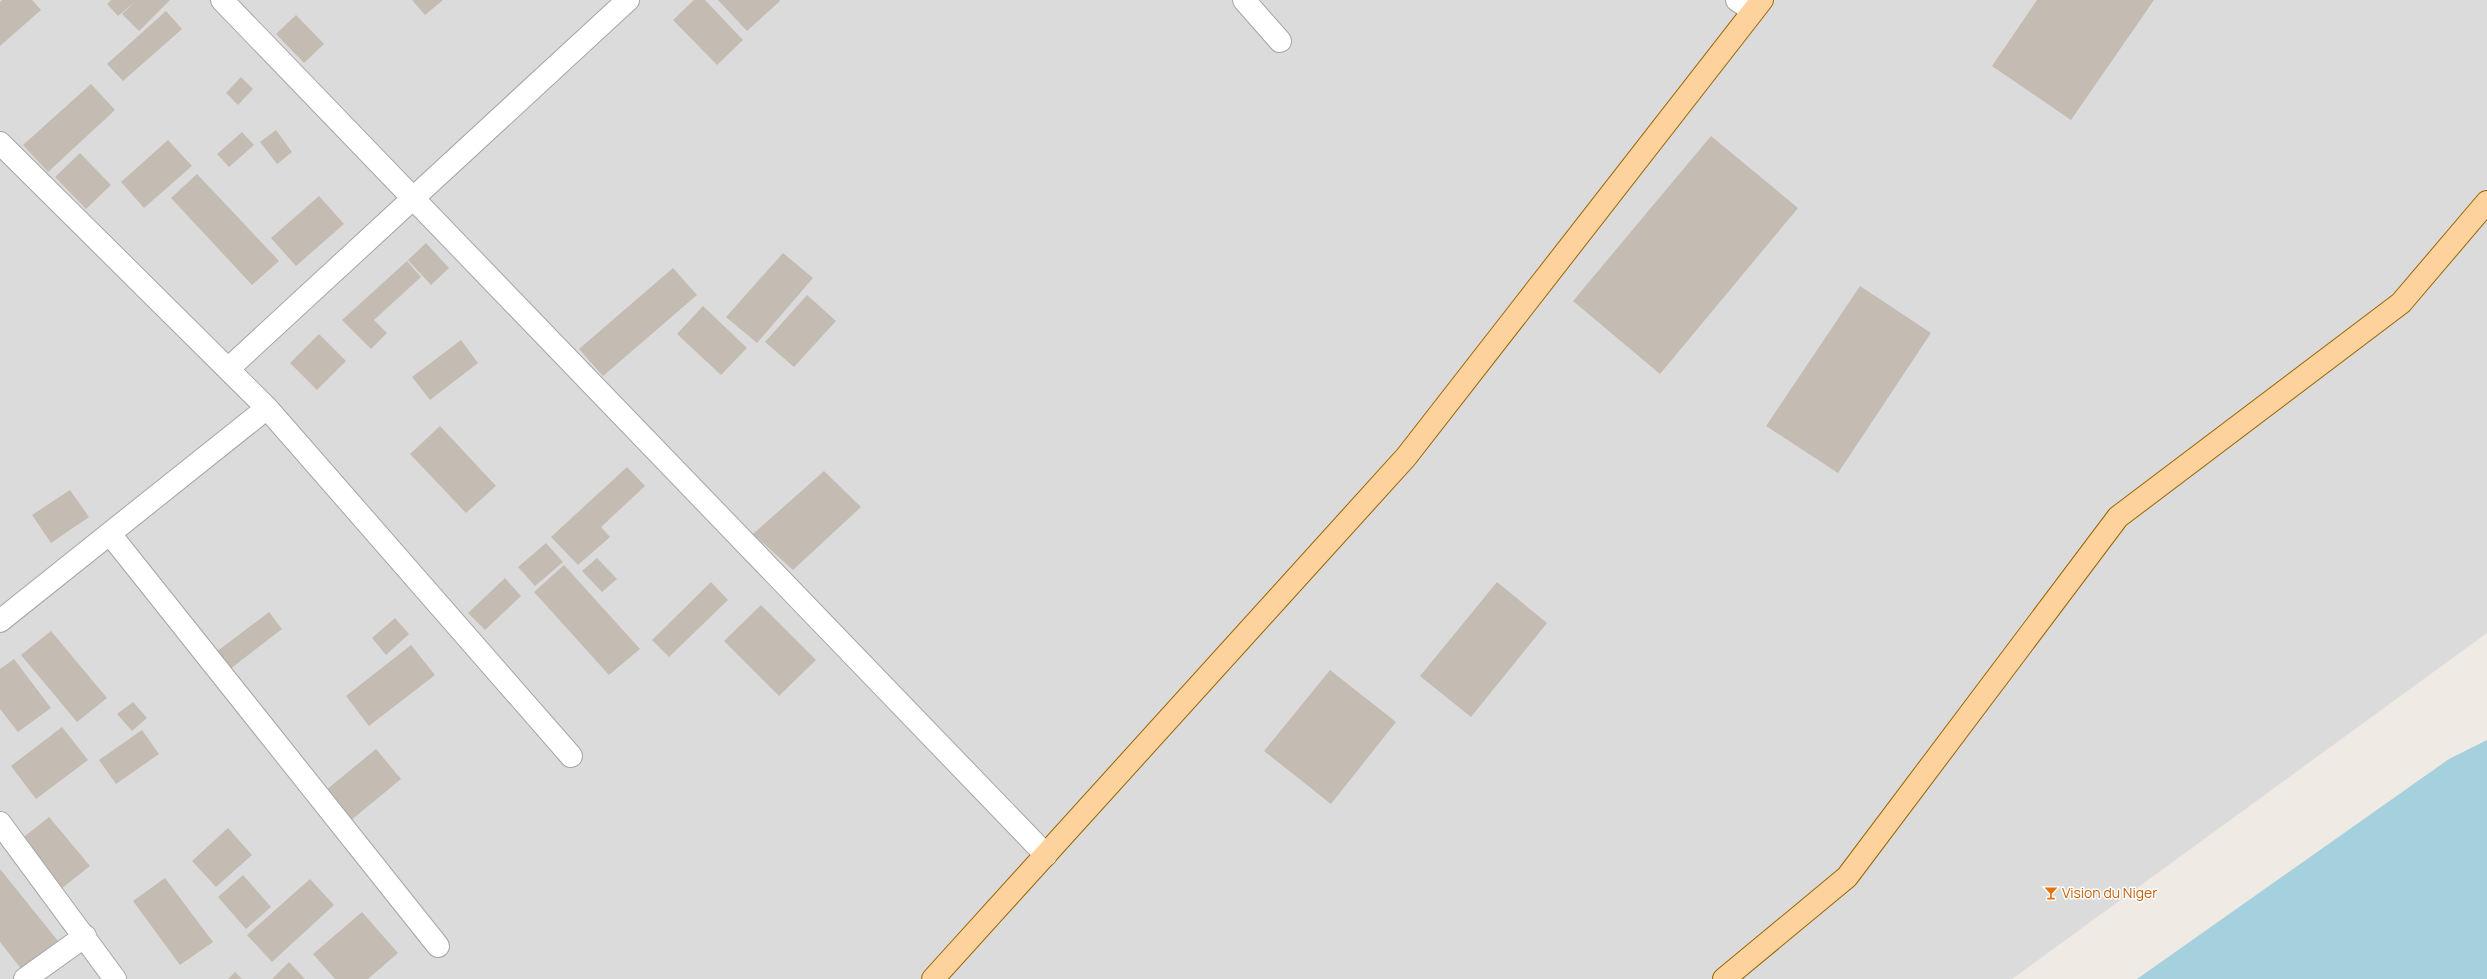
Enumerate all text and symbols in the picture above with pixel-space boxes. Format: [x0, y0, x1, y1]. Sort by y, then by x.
place label: Vision du Niger [2062, 883, 2157, 902]
bar icon: Vision du Niger [2043, 885, 2059, 901]

